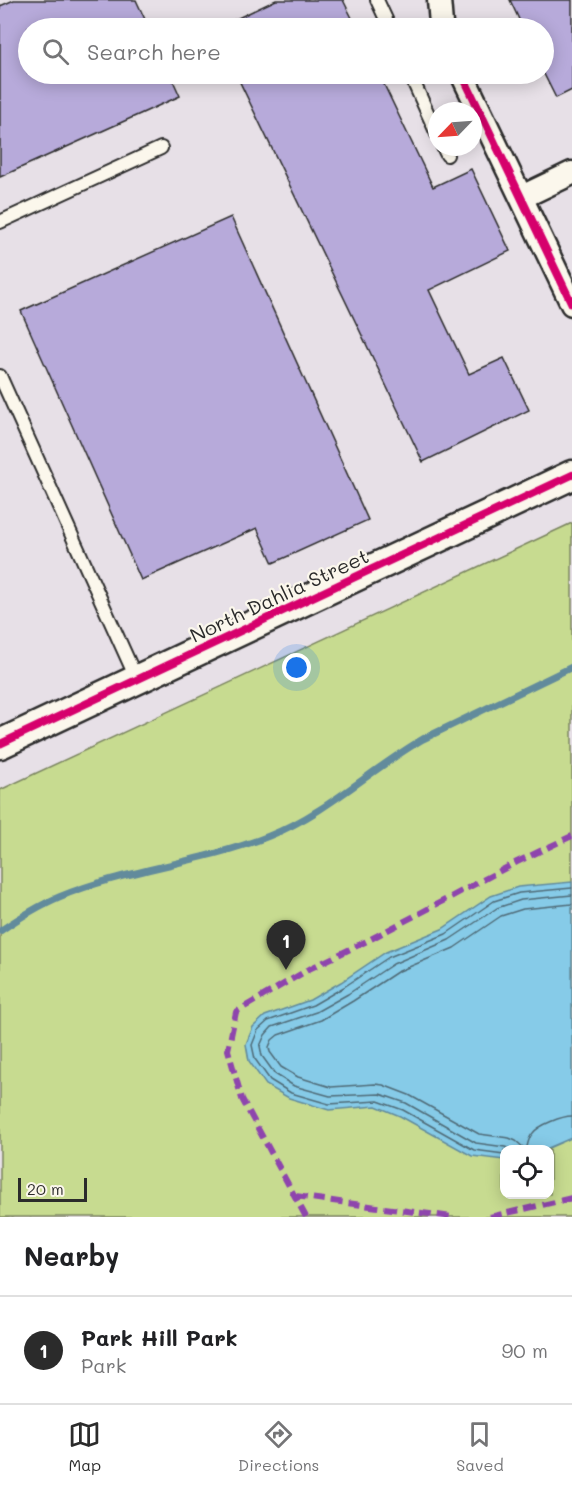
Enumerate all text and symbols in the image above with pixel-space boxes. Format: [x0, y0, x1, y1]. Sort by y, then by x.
search box [18, 18, 554, 84]
icon: search [39, 35, 72, 68]
text: Search here [87, 37, 221, 66]
north arrow [428, 102, 482, 156]
street label: North Dahlia Street [185, 542, 373, 648]
your location [282, 653, 311, 682]
pin: 1 [266, 920, 306, 970]
map controls [500, 1145, 554, 1199]
button: locate [500, 1145, 554, 1199]
scale bar [18, 1175, 87, 1202]
text: 20 m [27, 1178, 64, 1199]
text: Nearby [24, 1239, 119, 1273]
text: Park Hill Park [81, 1323, 238, 1352]
text: 1 [39, 1337, 48, 1363]
text: 90 m [502, 1337, 548, 1363]
text: Park [81, 1352, 126, 1378]
tab: Map [68, 1418, 101, 1475]
tab: Directions [238, 1418, 319, 1475]
tab: Saved [456, 1418, 504, 1475]

